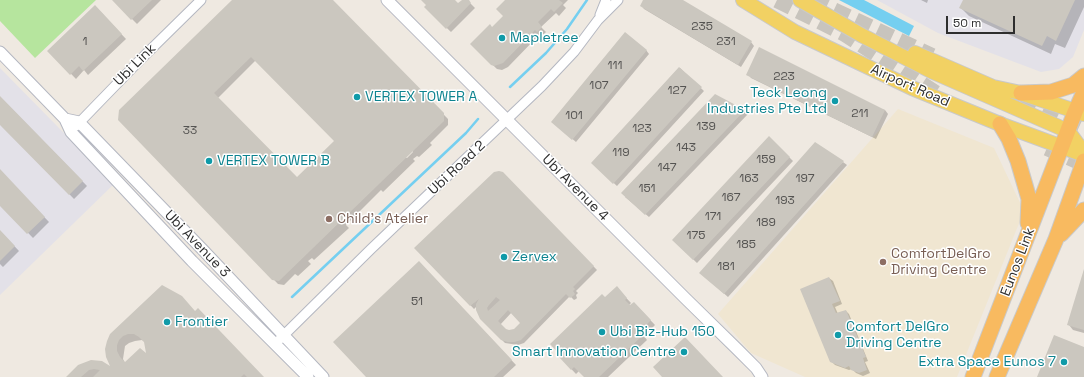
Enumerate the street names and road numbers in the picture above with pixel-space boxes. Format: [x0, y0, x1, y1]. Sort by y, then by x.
street label: Ubi Link [110, 40, 160, 90]
street label: Airport Road [868, 61, 952, 111]
street label: Ubi Road 2 [425, 137, 489, 199]
street label: Ubi Avenue 4 [538, 151, 612, 225]
street label: Ubi Avenue 3 [161, 207, 233, 281]
street label: Eunos Link [997, 225, 1039, 299]

